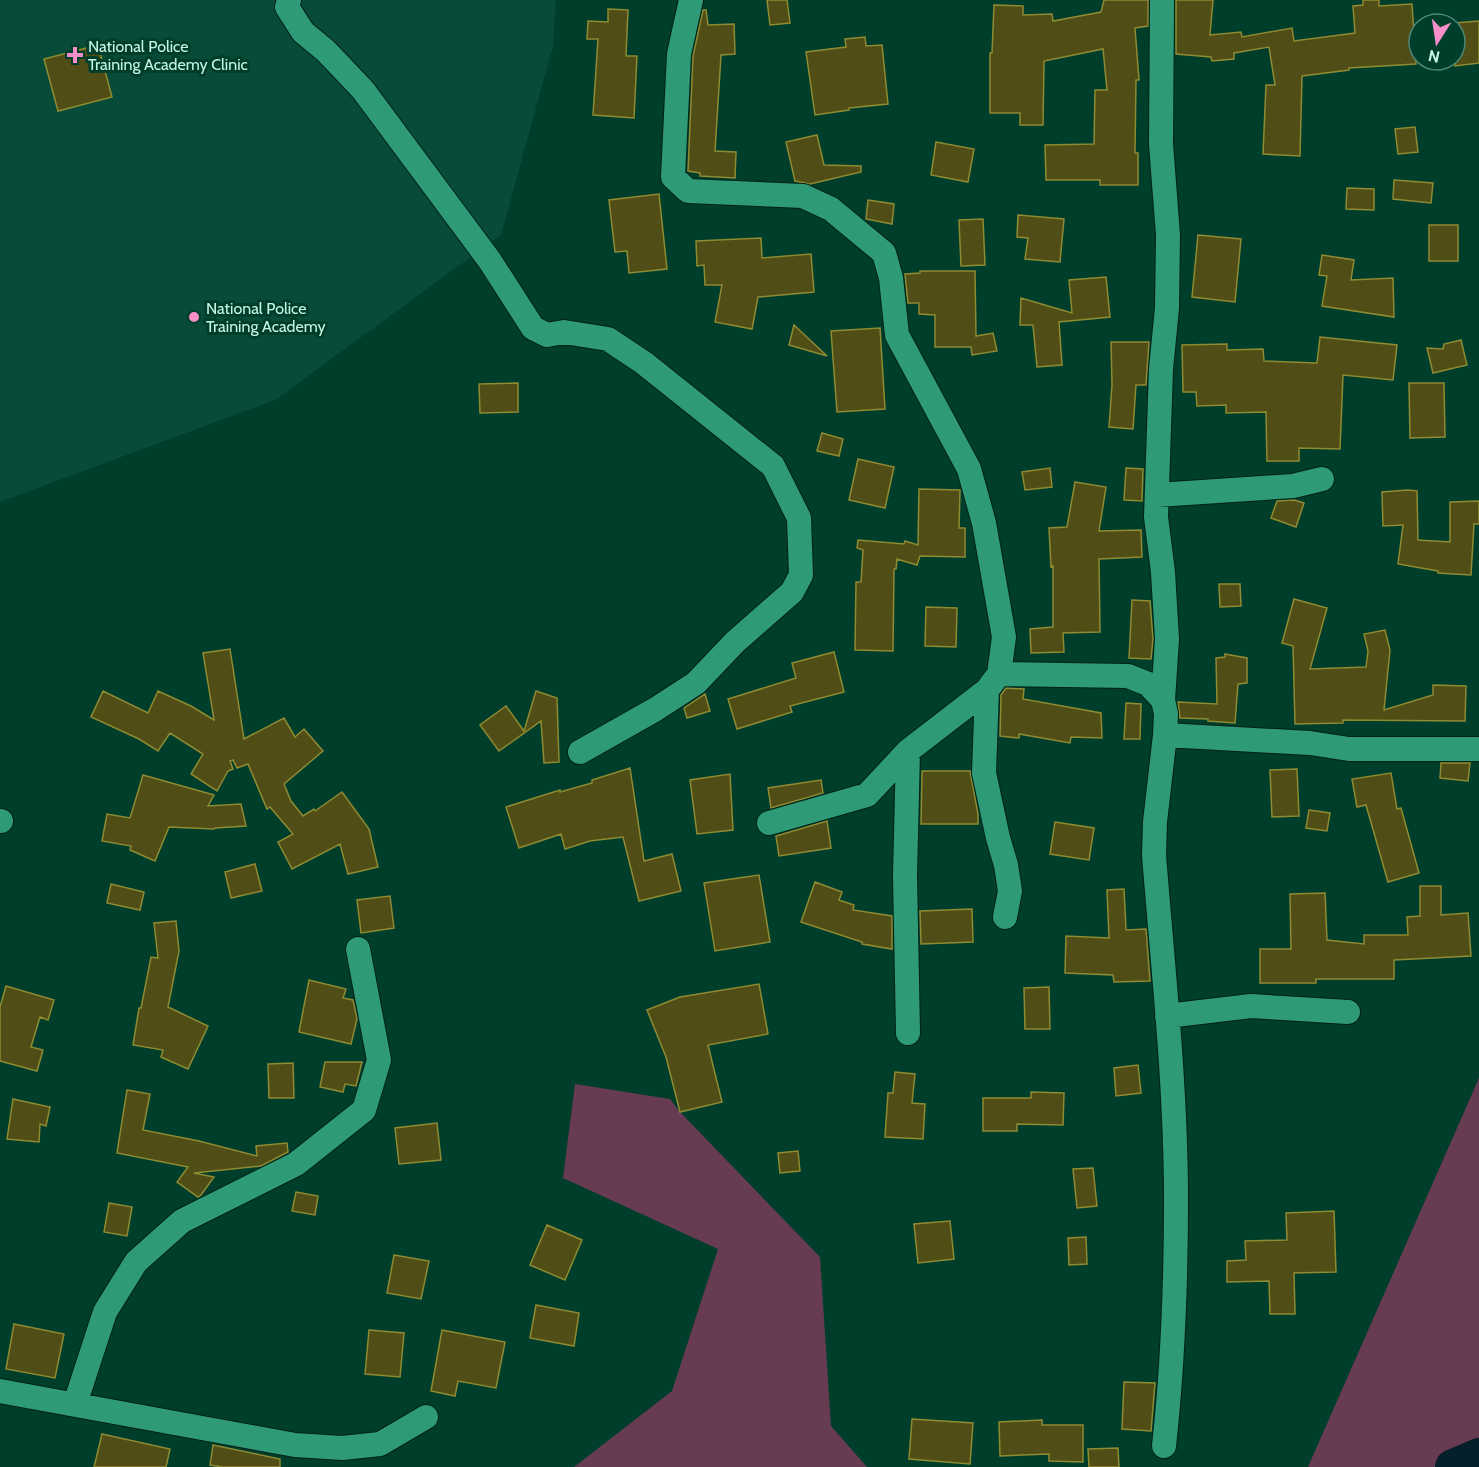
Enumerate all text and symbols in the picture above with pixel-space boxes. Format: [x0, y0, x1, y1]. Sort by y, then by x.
north arrow [1407, 12, 1467, 72]
place label: National Police Training Academy Clinic [88, 37, 248, 74]
marker: National Police Training Academy Clinic [66, 46, 84, 64]
text: N [1426, 46, 1441, 67]
place label: National Police Training Academy [206, 299, 326, 336]
marker: National Police Training Academy [187, 310, 201, 324]

